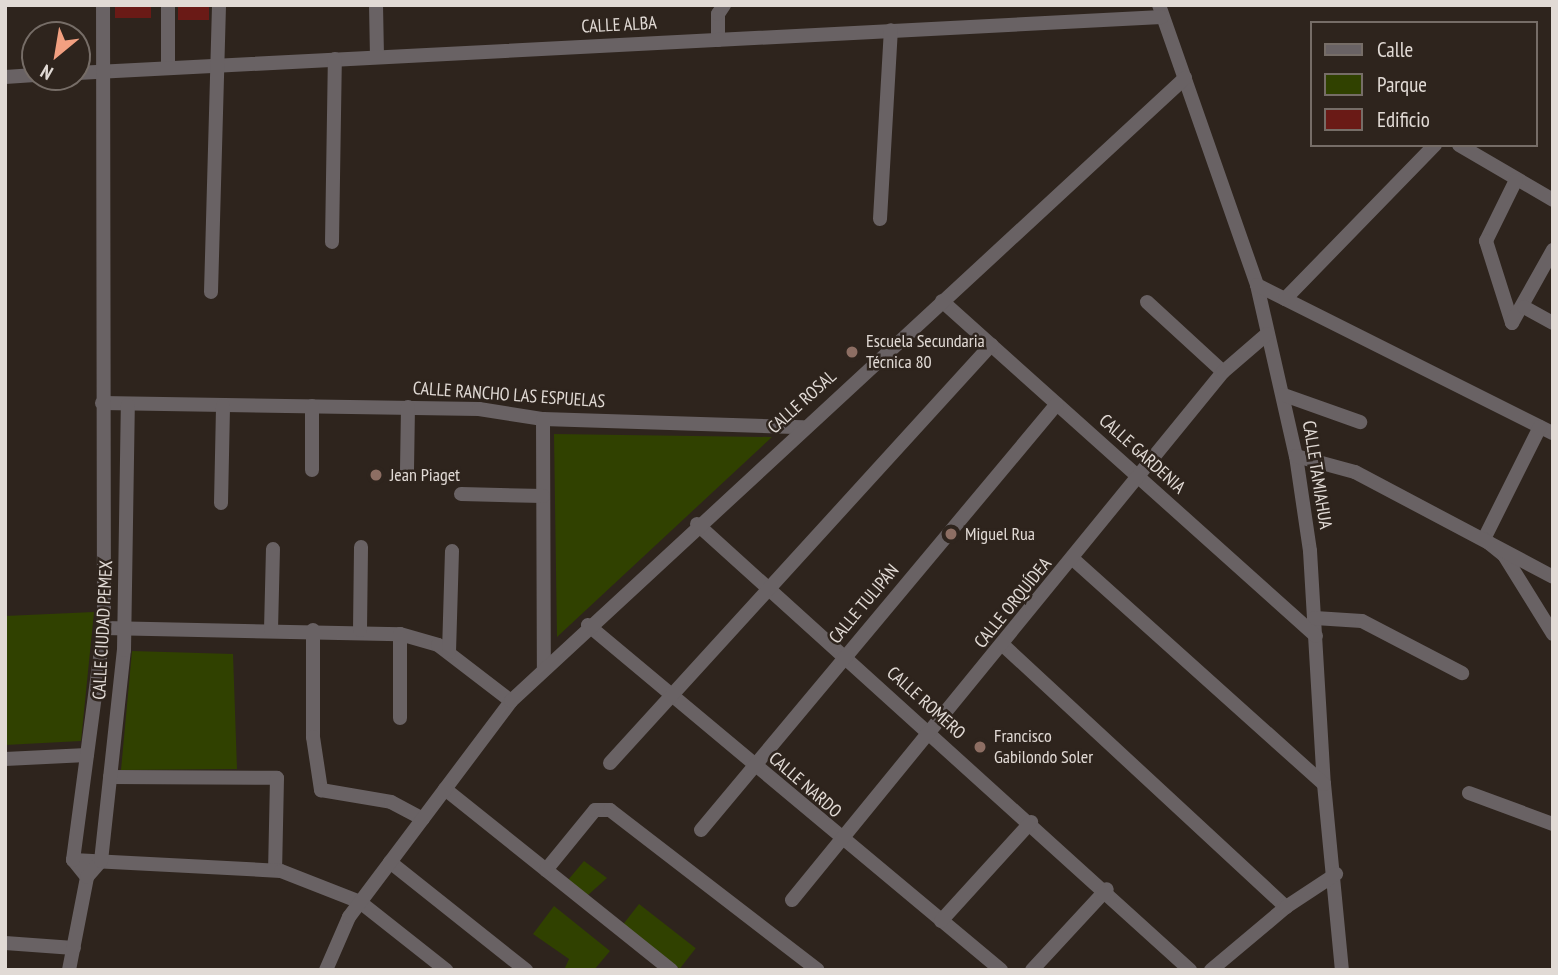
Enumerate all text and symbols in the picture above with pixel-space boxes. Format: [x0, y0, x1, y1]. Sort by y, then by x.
street label: CALLE ALBA [581, 12, 657, 38]
north arrow [21, 21, 91, 91]
legend [1310, 21, 1537, 147]
text: Calle [1377, 36, 1413, 63]
text: N [36, 59, 57, 85]
text: Parque [1377, 71, 1427, 98]
text: Edificio [1377, 106, 1430, 133]
place label: Escuela Secundaria Técnica 80 [866, 331, 985, 374]
marker: Escuela Secundaria Técnica 80 [844, 344, 860, 360]
street label: CALLE ROSAL [763, 366, 841, 438]
street label: CALLE RANCHO LAS ESPUELAS [412, 377, 606, 413]
street label: CALLE GARDENIA [1095, 410, 1189, 498]
street label: CALLE TAMIAHUA [1298, 419, 1336, 531]
place label: Jean Piaget [390, 464, 460, 486]
marker: Jean Piaget [368, 467, 384, 483]
place label: Miguel Rua [965, 523, 1035, 545]
marker: Miguel Rua [943, 526, 959, 542]
street label: CALLE ORQUÍDEA [970, 553, 1056, 653]
street label: CALLE CIUDAD PEMEX [89, 560, 117, 700]
street label: CALLE TULIPÁN [824, 560, 904, 648]
street label: CALLE ROMERO [882, 662, 970, 744]
place label: Francisco Gabilondo Soler [994, 726, 1093, 768]
marker: Francisco Gabilondo Soler [972, 739, 988, 755]
street label: CALLE NARDO [764, 748, 846, 822]

